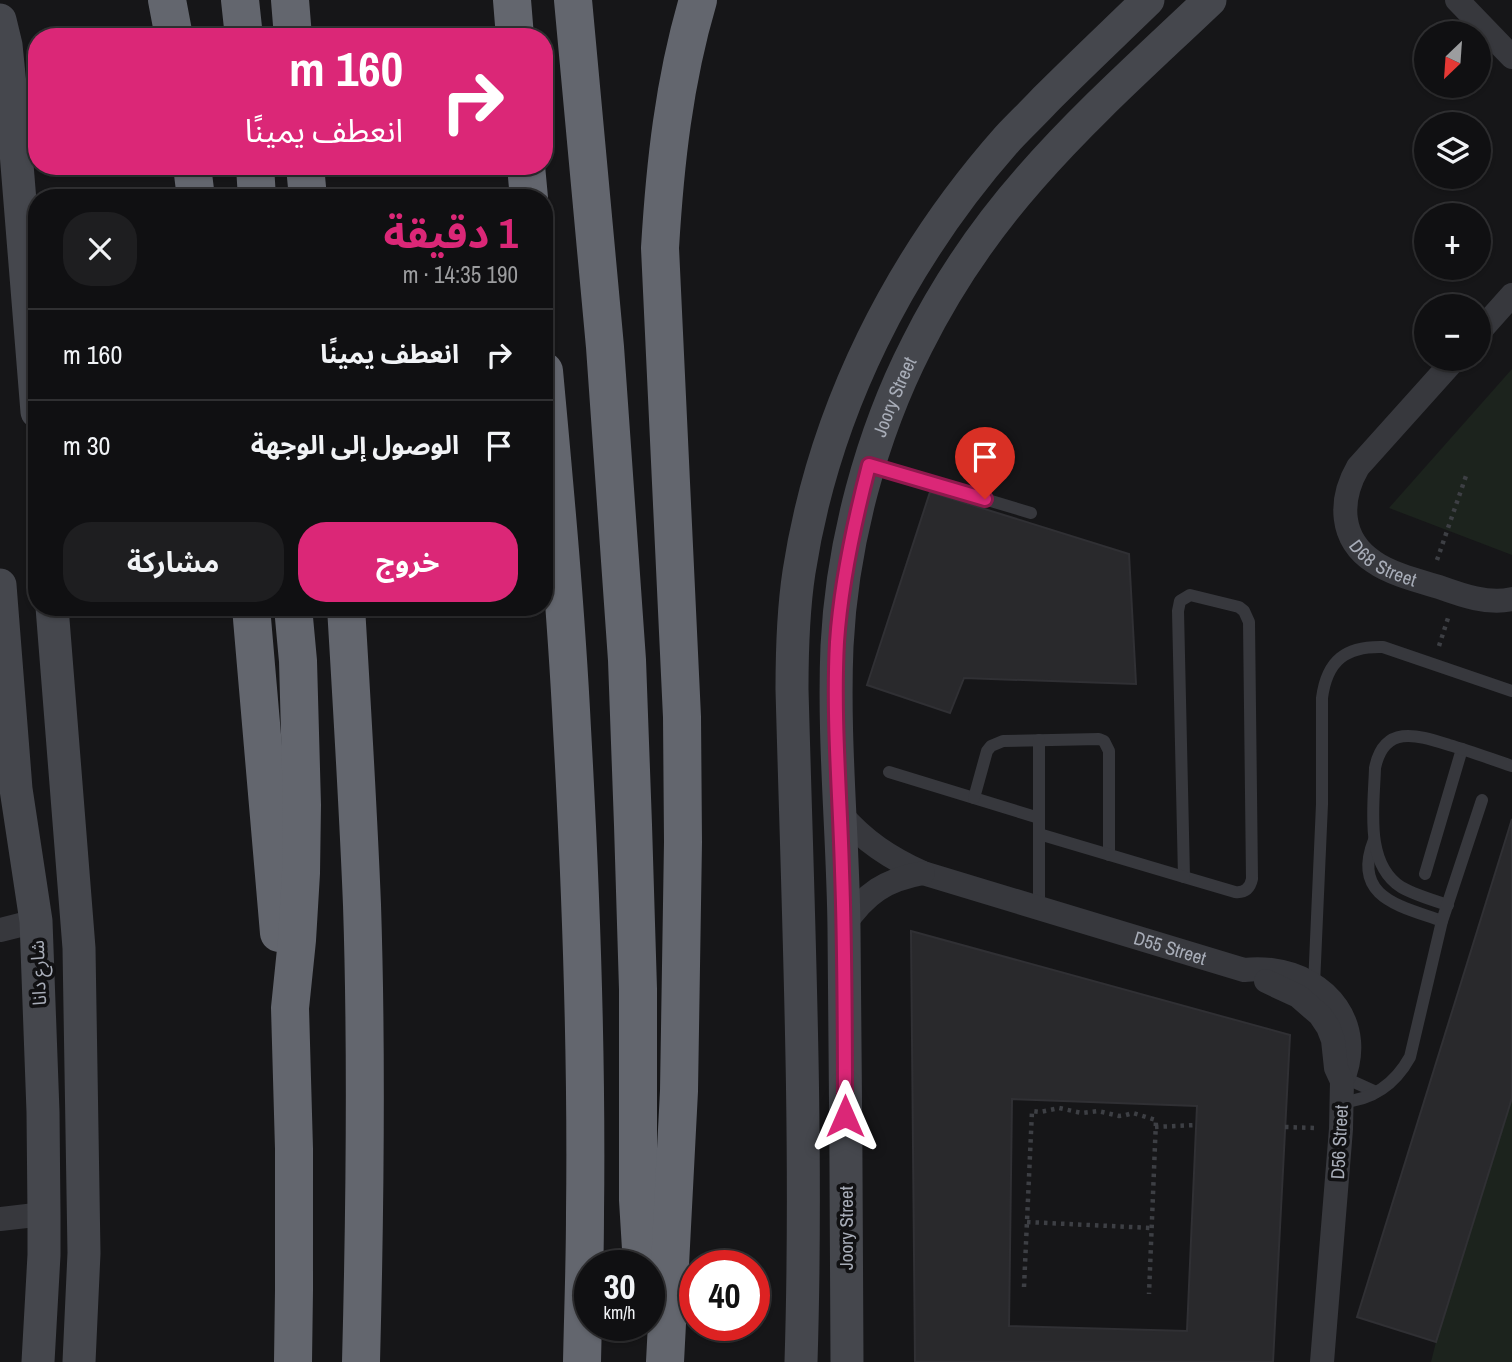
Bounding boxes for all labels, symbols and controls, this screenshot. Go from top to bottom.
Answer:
north arrow [1414,21,1491,98]
map controls [1414,21,1491,371]
text: 160 m [289,35,403,101]
icon: right [427,56,518,147]
text: انعطف يمينًا [245,109,403,152]
button: layers [1414,112,1491,189]
button: + [1414,203,1491,280]
text: 1 دقيقة [384,205,518,261]
button: close [63,212,137,286]
text: 190 m · 14:35 [403,259,518,290]
button: − [1414,294,1491,371]
text: انعطف يمينًا [320,336,459,371]
icon: right [480,336,518,374]
text: 160 m [63,337,122,372]
street label: Joory Street [866,352,922,440]
text: الوصول إلى الوجهة [251,427,459,462]
icon: arrive [480,427,518,465]
pin [955,427,1015,499]
text: 30 m [63,428,110,463]
icon: arrive [966,438,1004,476]
button: مشاركة [63,522,284,602]
button: خروج [298,522,518,602]
street label: D68 Street [1343,534,1420,593]
street label: D55 Street [1131,924,1210,971]
street label: شارع دانا [24,940,53,1006]
position arrow [808,1079,882,1153]
street label: D56 Street [1324,1103,1354,1180]
street label: Joory Street [833,1185,859,1270]
speed limit sign: 40 [679,1250,770,1341]
text: 30 [604,1263,635,1310]
text: km/h [604,1300,636,1325]

